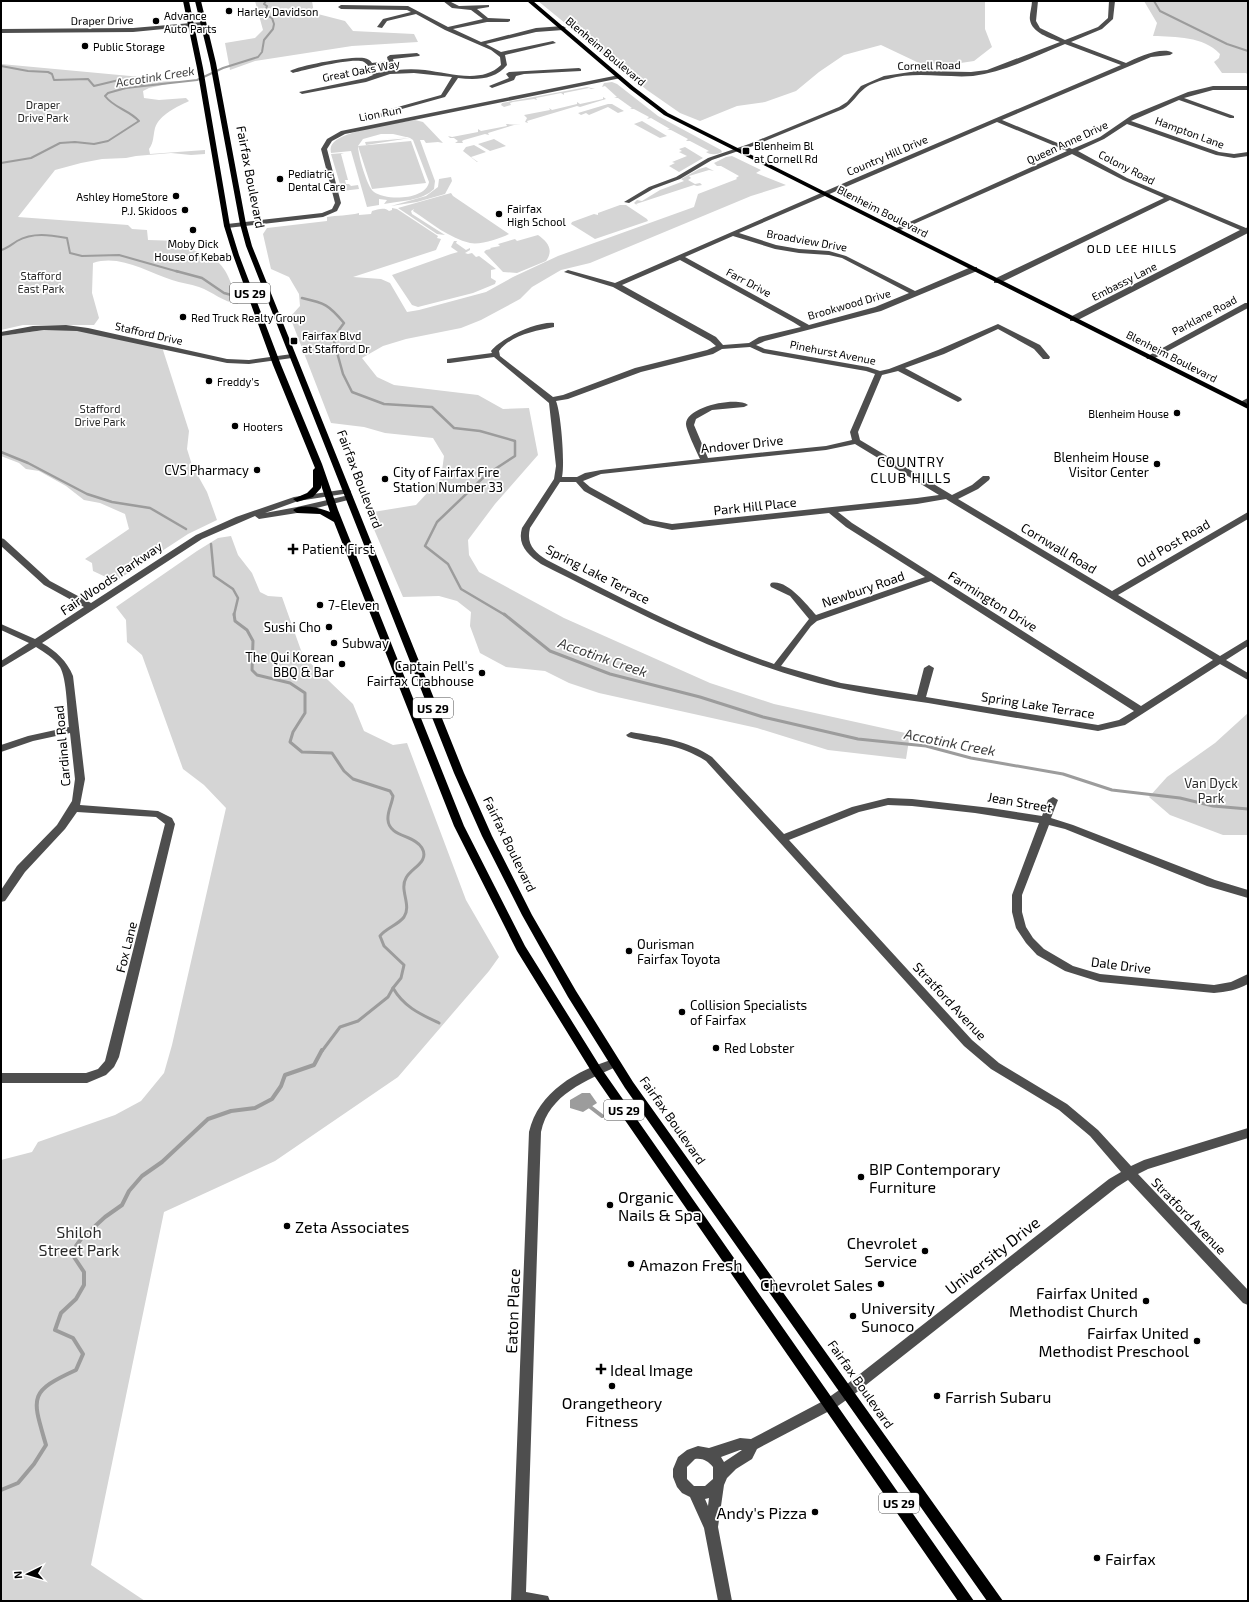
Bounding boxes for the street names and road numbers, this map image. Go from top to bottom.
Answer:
street label: Draper Drive [70,13,134,27]
street label: Blenheim Boulevard [563,14,649,88]
street label: Great Oaks Way [321,56,401,84]
street label: Cornell Road [897,58,961,72]
street label: Lion Run [358,103,402,123]
street label: Hampton Lane [1154,113,1226,151]
street label: Queen Anne Drive [1024,117,1110,167]
street label: Fairfax Boulevard [233,124,269,230]
street label: Country Hill Drive [845,132,930,178]
street label: Colony Road [1097,147,1157,187]
street label: Blenheim Boulevard [835,182,931,240]
street label: Broadview Drive [766,227,848,253]
street label: Embassy Lane [1089,259,1159,303]
street label: Farr Drive [724,265,774,299]
road number: US 29 [230,283,270,303]
street label: Brookwood Drive [806,286,892,322]
street label: Parklane Road [1169,292,1239,338]
street label: Stafford Drive [114,319,184,347]
street label: Blenheim Boulevard [1124,327,1220,385]
street label: Pinehurst Avenue [789,337,877,367]
street label: Fairfax Boulevard [334,427,386,531]
street label: Andover Drive [700,432,784,456]
street label: Park Hill Place [713,494,797,518]
street label: Old Post Road [1133,516,1213,570]
street label: Cornwall Road [1018,519,1100,577]
street label: Fair Woods Parkway [57,538,165,618]
street label: Spring Lake Terrace [543,541,653,607]
street label: Newbury Road [820,567,906,611]
street label: Farmington Drive [945,567,1041,635]
street label: Spring Lake Terrace [980,688,1096,722]
road number: US 29 [413,698,453,718]
street label: Cardinal Road [50,705,74,787]
street label: Jean Street [987,788,1053,816]
street label: Fairfax Boulevard [480,794,540,894]
street label: Fox Lane [112,920,140,974]
street label: Dale Drive [1090,953,1152,977]
street label: Stratford Avenue [910,959,990,1043]
street label: Fairfax Boulevard [637,1073,709,1167]
road number: US 29 [604,1100,644,1120]
street label: Stratford Avenue [1148,1174,1230,1258]
street label: University Drive [941,1212,1043,1298]
street label: Eaton Place [501,1268,523,1354]
street label: Fairfax Boulevard [825,1337,897,1431]
road number: US 29 [879,1493,919,1513]

